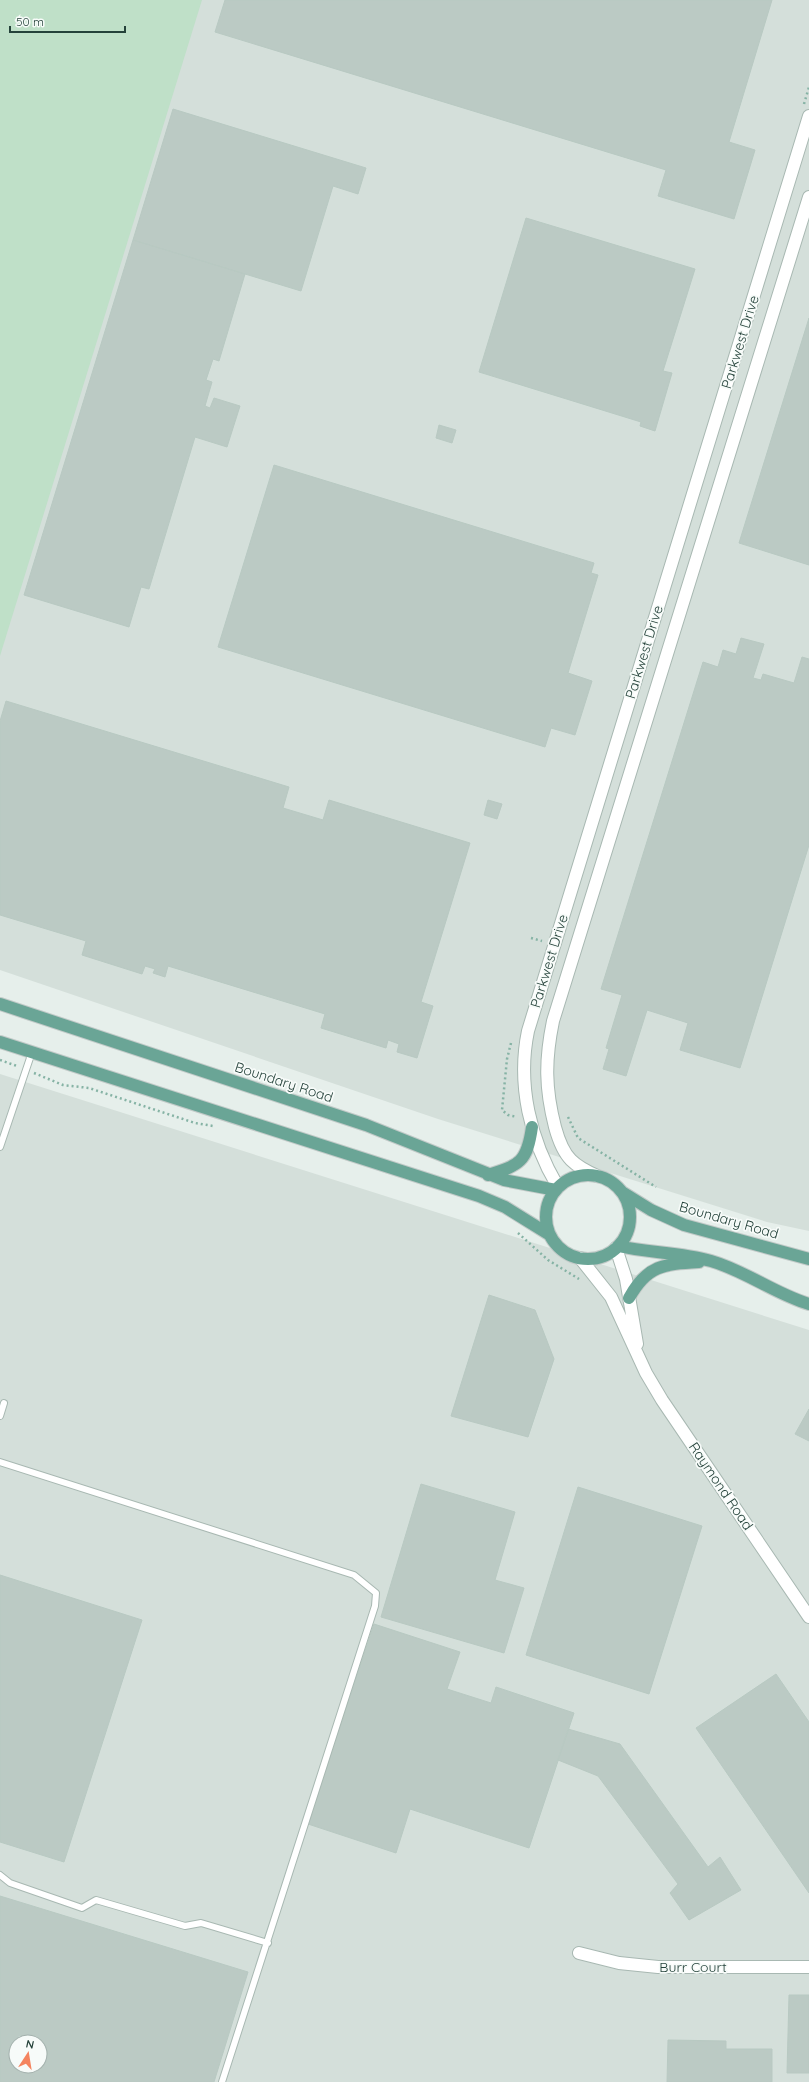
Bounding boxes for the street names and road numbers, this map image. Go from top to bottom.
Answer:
street label: Parkwest Drive [717,293,763,391]
street label: Parkwest Drive [621,603,667,701]
street label: Parkwest Drive [526,912,572,1010]
street label: Boundary Road [232,1058,336,1106]
street label: Boundary Road [677,1197,781,1243]
street label: Raymond Road [685,1439,757,1533]
street label: Burr Court [659,1958,727,1976]

